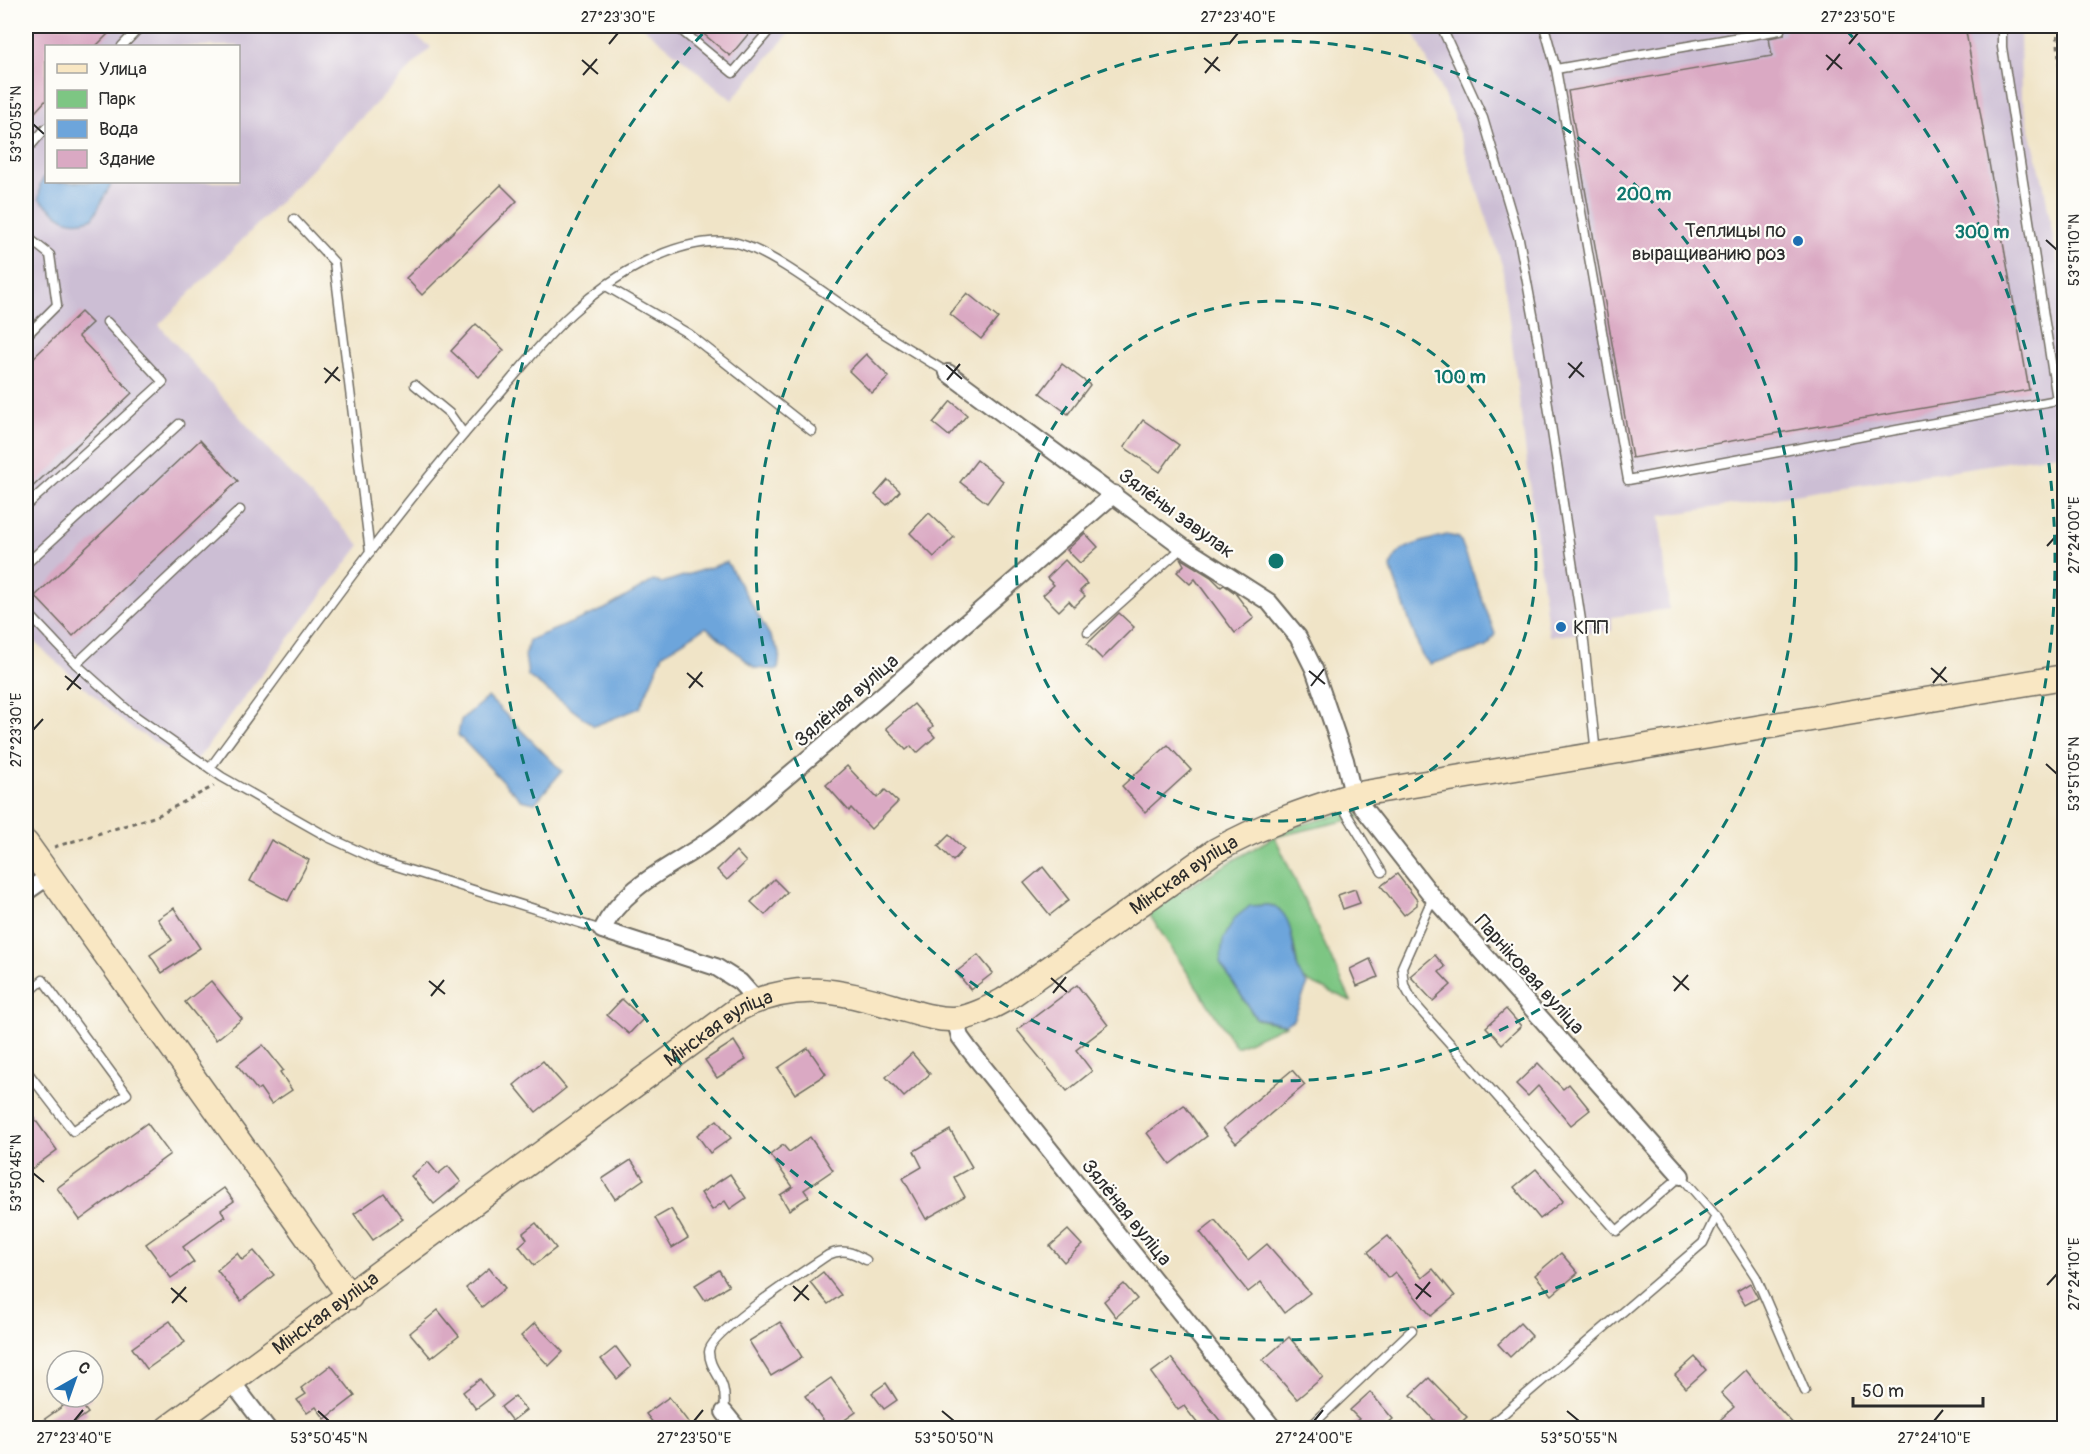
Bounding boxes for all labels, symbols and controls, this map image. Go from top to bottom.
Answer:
text: 27°23'30"E [581,8,656,27]
text: 27°23'40"E [1200,8,1276,27]
text: 27°23'50"E [1821,8,1895,27]
legend [45,45,240,183]
text: Улица [99,58,147,81]
text: 53°50'55"N [7,86,26,162]
text: Парк [99,88,136,111]
text: Вода [99,118,138,141]
text: Здание [99,148,155,171]
text: 200 m [1617,183,1671,206]
text: 53°51'10"N [2065,214,2084,286]
place label: Теплицы по выращиванию роз [1632,218,1786,266]
text: 300 m [1955,221,2009,244]
marker: Теплицы по выращиванию роз [1791,234,1805,248]
text: 100 m [1434,366,1486,389]
street label: Зялёны завулак [1114,463,1240,564]
text: 27°24'00"E [2065,496,2084,574]
centre of rings [1266,551,1286,571]
place label: КПП [1573,615,1609,640]
marker: КПП [1554,620,1568,634]
street label: Зялёная вуліца [789,648,904,752]
text: 27°23'30"E [7,692,26,767]
text: 53°51'05"N [2065,737,2084,811]
street label: Мінская вуліца [1125,829,1242,920]
street label: Парніковая вуліца [1469,909,1590,1039]
street label: Мінская вуліца [659,984,776,1072]
text: 53°50'45"N [7,1134,26,1212]
street label: Зялёная вуліца [1076,1154,1177,1271]
text: 27°24'10"E [2065,1237,2084,1310]
street label: Мінская вуліца [267,1266,384,1360]
north arrow [45,1349,105,1409]
text: С [74,1357,94,1379]
scale bar [1853,1370,1984,1408]
text: 50 m [1862,1380,1904,1403]
text: 27°23'40"E [36,1429,112,1448]
text: 53°50'45"N [290,1429,368,1448]
text: 27°23'50"E [657,1429,731,1448]
text: 53°50'50"N [914,1429,994,1448]
text: 27°24'00"E [1275,1429,1353,1448]
text: 53°50'55"N [1541,1429,1617,1448]
text: 27°24'10"E [1898,1429,1971,1448]

